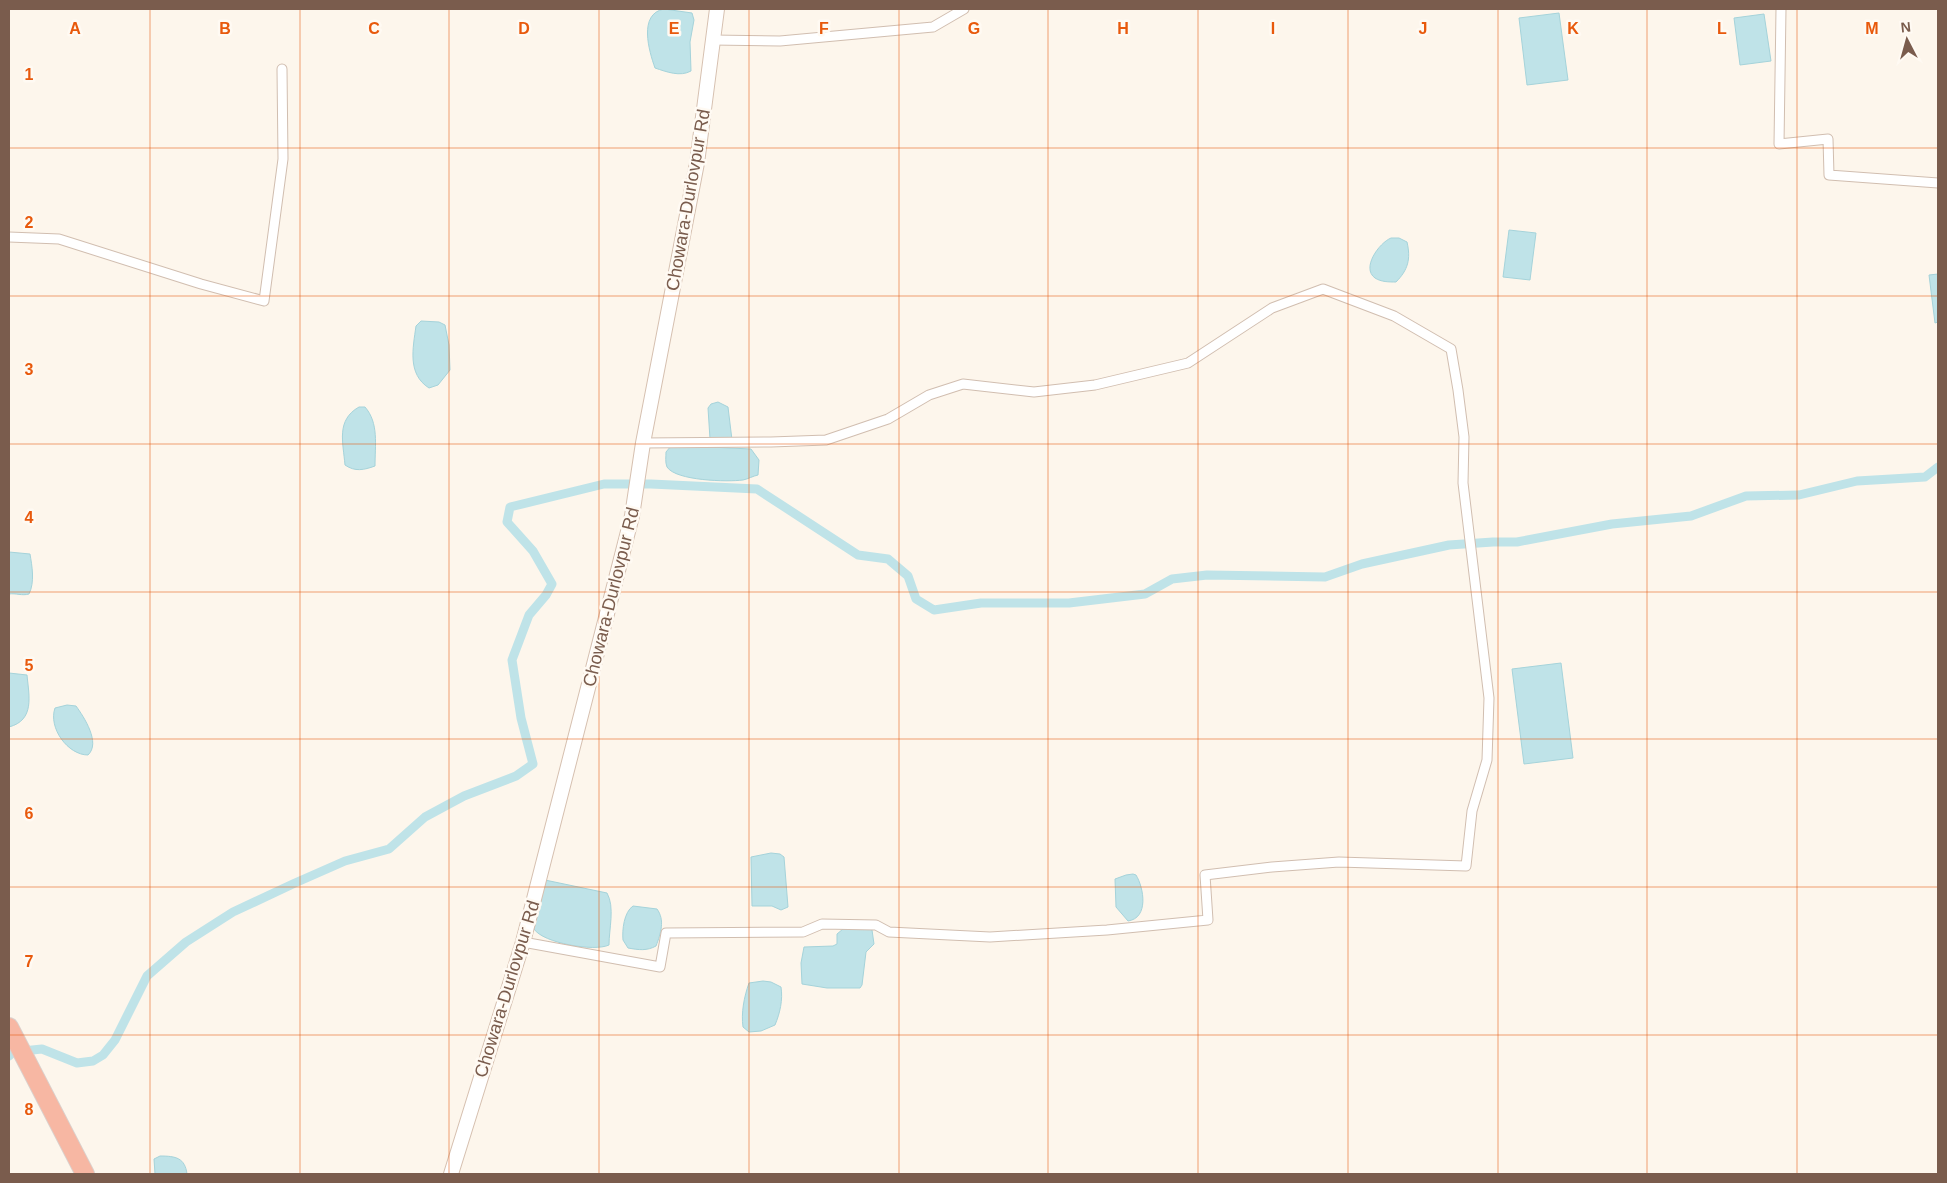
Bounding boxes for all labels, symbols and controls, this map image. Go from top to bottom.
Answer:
north arrow [1882,15,1932,65]
text: N [1900,19,1912,36]
text: A [69,20,81,37]
text: B [219,20,231,37]
text: C [368,20,380,37]
text: D [518,20,530,37]
text: E [669,20,680,37]
text: F [819,20,829,37]
text: G [968,20,980,37]
text: H [1117,20,1129,37]
text: I [1271,20,1275,37]
text: J [1419,20,1427,37]
text: K [1567,20,1579,37]
text: L [1717,20,1727,37]
text: M [1865,20,1879,37]
text: 1 [25,66,34,83]
street label: Chowara-Durlovpur Rd [662,108,714,292]
text: 2 [25,214,34,231]
text: 3 [25,361,34,378]
street label: Chowara-Durlovpur Rd [579,505,643,689]
text: 4 [25,509,34,526]
text: 5 [25,657,34,674]
text: 6 [25,805,34,822]
street label: Chowara-Durlovpur Rd [471,898,543,1080]
text: 7 [25,953,34,970]
text: 8 [25,1101,34,1118]

